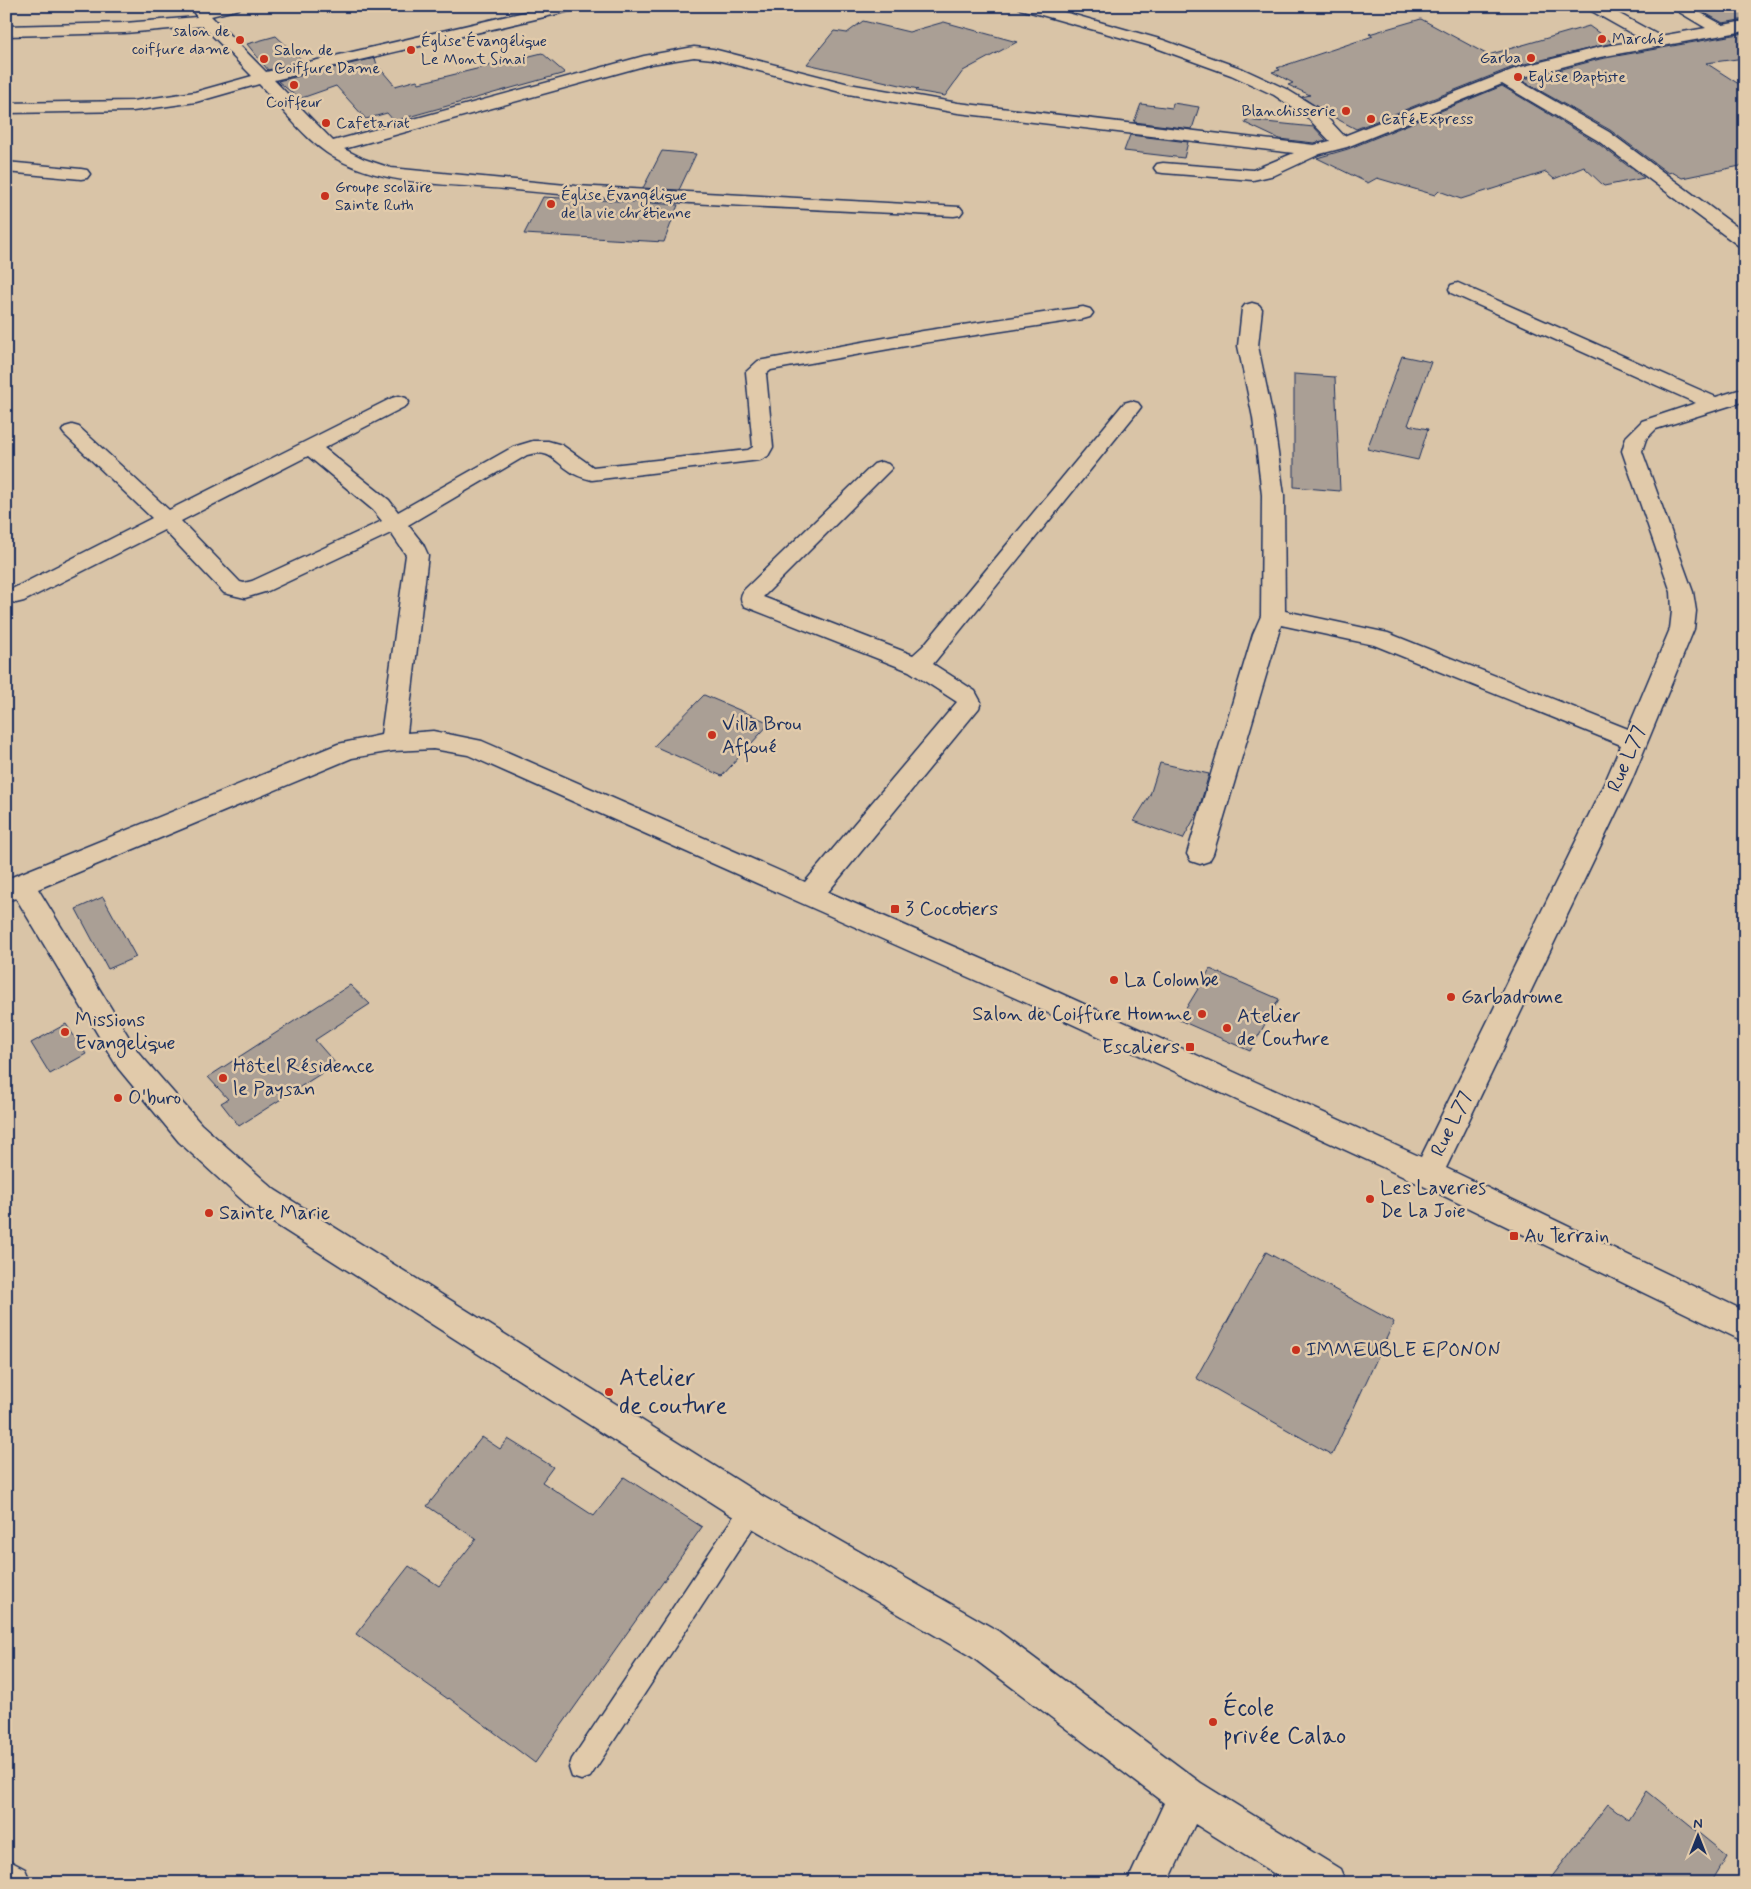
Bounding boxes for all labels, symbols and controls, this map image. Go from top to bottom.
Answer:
place label: salon de coiffure dame [132,21,230,60]
place label: Marché [1612,29,1664,50]
place label: Église Évangélique Le Mont Sinai [421,31,547,70]
marker: Marché [1596,33,1608,45]
marker: salon de coiffure dame [234,34,246,46]
place label: Salon de Coiffure Dame [274,40,380,79]
marker: Église Évangélique Le Mont Sinai [405,44,417,56]
place label: Garba [1480,48,1521,69]
marker: Garba [1525,52,1537,64]
marker: Salon de Coiffure Dame [258,53,270,65]
place label: Eglise Baptiste [1528,67,1626,88]
marker: Eglise Baptiste [1512,71,1524,83]
marker: Coiffeur [288,79,300,91]
place label: Coiffeur [266,92,323,113]
place label: Blanchisserie [1241,101,1336,122]
marker: Blanchisserie [1340,105,1352,117]
place label: Café Express [1381,109,1473,130]
place label: Cafetariat [336,113,410,134]
marker: Café Express [1365,113,1377,125]
marker: Cafetariat [320,117,332,129]
place label: Groupe scolaire Sainte Ruth [335,177,433,216]
place label: Église Évangélique de la vie chrétienne [561,185,691,224]
marker: Groupe scolaire Sainte Ruth [319,190,331,202]
marker: Église Évangélique de la vie chrétienne [545,198,557,210]
place label: Villa Brou Affoué [722,711,801,763]
street label: Rue L77 [1601,722,1653,796]
marker: Villa Brou Affoué [706,729,718,741]
place label: 3 Cocotiers [905,896,998,923]
marker: 3 Cocotiers [889,903,901,915]
place label: La Colombe [1124,967,1219,994]
marker: La Colombe [1108,974,1120,986]
place label: Garbadrome [1461,984,1564,1011]
marker: Garbadrome [1445,991,1457,1003]
place label: Salon de Coiffure Homme [972,1001,1192,1028]
place label: Atelier de Couture [1237,1003,1330,1053]
place label: Missions Evangelique [75,1007,175,1058]
marker: Salon de Coiffure Homme [1196,1008,1208,1020]
marker: Atelier de Couture [1221,1022,1233,1034]
marker: Missions Evangelique [59,1026,71,1038]
place label: Escaliers [1102,1034,1180,1061]
marker: Escaliers [1184,1041,1196,1053]
place label: Hôtel Résidence le Paysan [233,1053,374,1103]
marker: Hôtel Résidence le Paysan [217,1072,229,1084]
place label: O'buro [128,1085,181,1112]
street label: Rue L77 [1425,1087,1479,1161]
marker: O'buro [112,1092,124,1104]
place label: Les Laveries De La Joie [1380,1175,1486,1225]
marker: Les Laveries De La Joie [1364,1193,1376,1205]
place label: Sainte Marie [219,1200,330,1227]
marker: Sainte Marie [203,1207,215,1219]
place label: Au Terrain [1524,1223,1609,1250]
marker: Au Terrain [1508,1230,1520,1242]
place label: IMMEUBLE EPONON [1306,1337,1500,1364]
marker: IMMEUBLE EPONON [1290,1344,1302,1356]
place label: Atelier de couture [619,1363,727,1422]
marker: Atelier de couture [603,1386,615,1398]
place label: École privée Calao [1223,1691,1346,1752]
marker: École privée Calao [1207,1716,1219,1728]
north arrow [1674,1812,1724,1862]
text: N [1693,1815,1703,1833]

